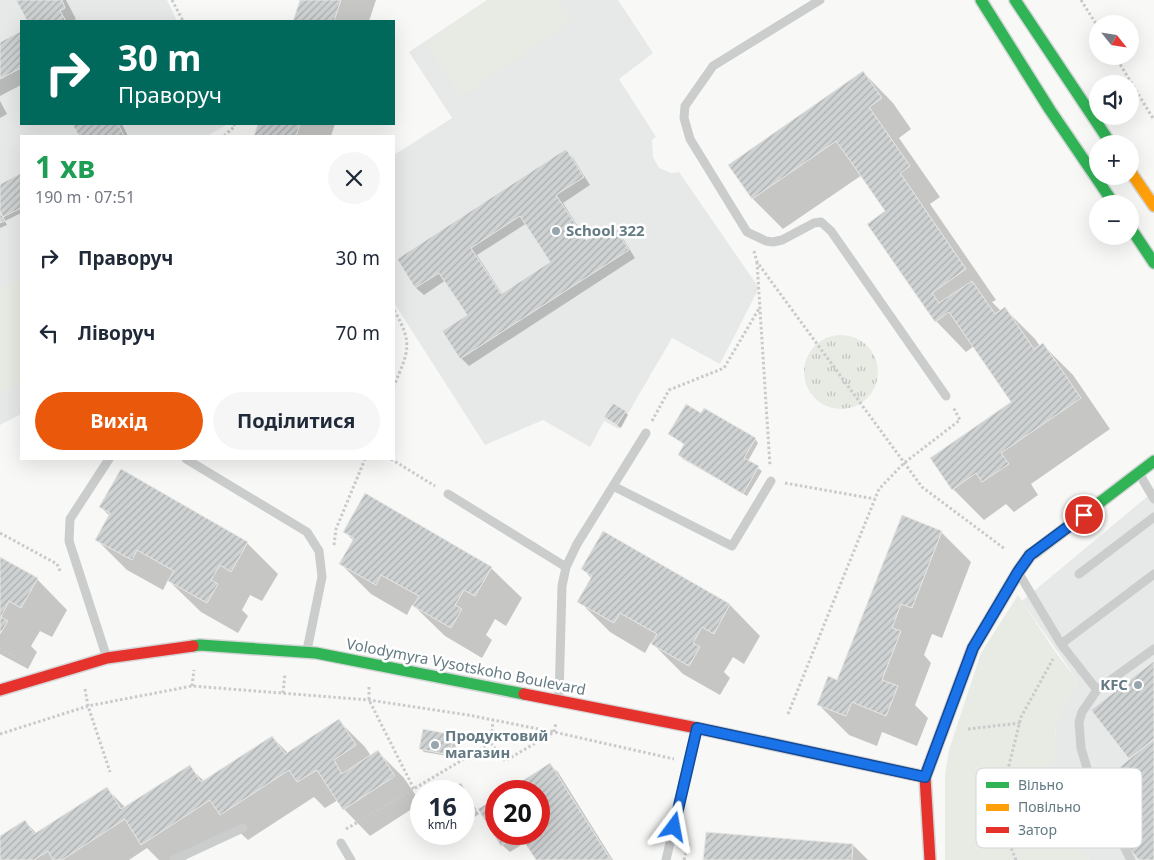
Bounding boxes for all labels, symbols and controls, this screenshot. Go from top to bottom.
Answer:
north arrow [1089,15,1139,65]
map controls [1089,15,1139,245]
text: 30 m [118,34,201,81]
icon: right [35,40,100,105]
button: sound [1089,75,1139,125]
text: Праворуч [118,79,222,109]
button: + [1089,135,1139,185]
text: 1 хв [35,146,95,187]
button: close [328,152,380,204]
text: 190 m · 07:51 [35,186,135,208]
button: − [1089,195,1139,245]
place label: School 322 [566,220,645,240]
marker: School 322 [550,225,562,237]
icon: right [35,244,63,272]
text: Праворуч [78,245,173,271]
text: 30 m [336,245,380,271]
icon: left [35,319,63,347]
text: Ліворуч [78,320,155,346]
text: 70 m [336,320,380,346]
button: Вихід [35,392,203,450]
button: Поділитися [213,392,380,450]
pin [1063,494,1105,536]
icon: arrive [1070,501,1098,529]
street label: Volodymyra Vysotskoho Boulevard [345,633,588,699]
place label: KFC [1100,674,1128,694]
marker: KFC [1132,679,1144,691]
place label: Продуктовий магазин [445,725,548,762]
marker: Продуктовий магазин [429,739,441,751]
legend [976,768,1142,848]
text: Вільно [1018,775,1063,794]
speed limit sign: 20 [485,780,550,845]
text: 16 [428,789,457,823]
text: Повільно [1018,797,1081,816]
position arrow [647,800,699,852]
text: km/h [428,816,457,833]
text: Затор [1018,820,1057,839]

